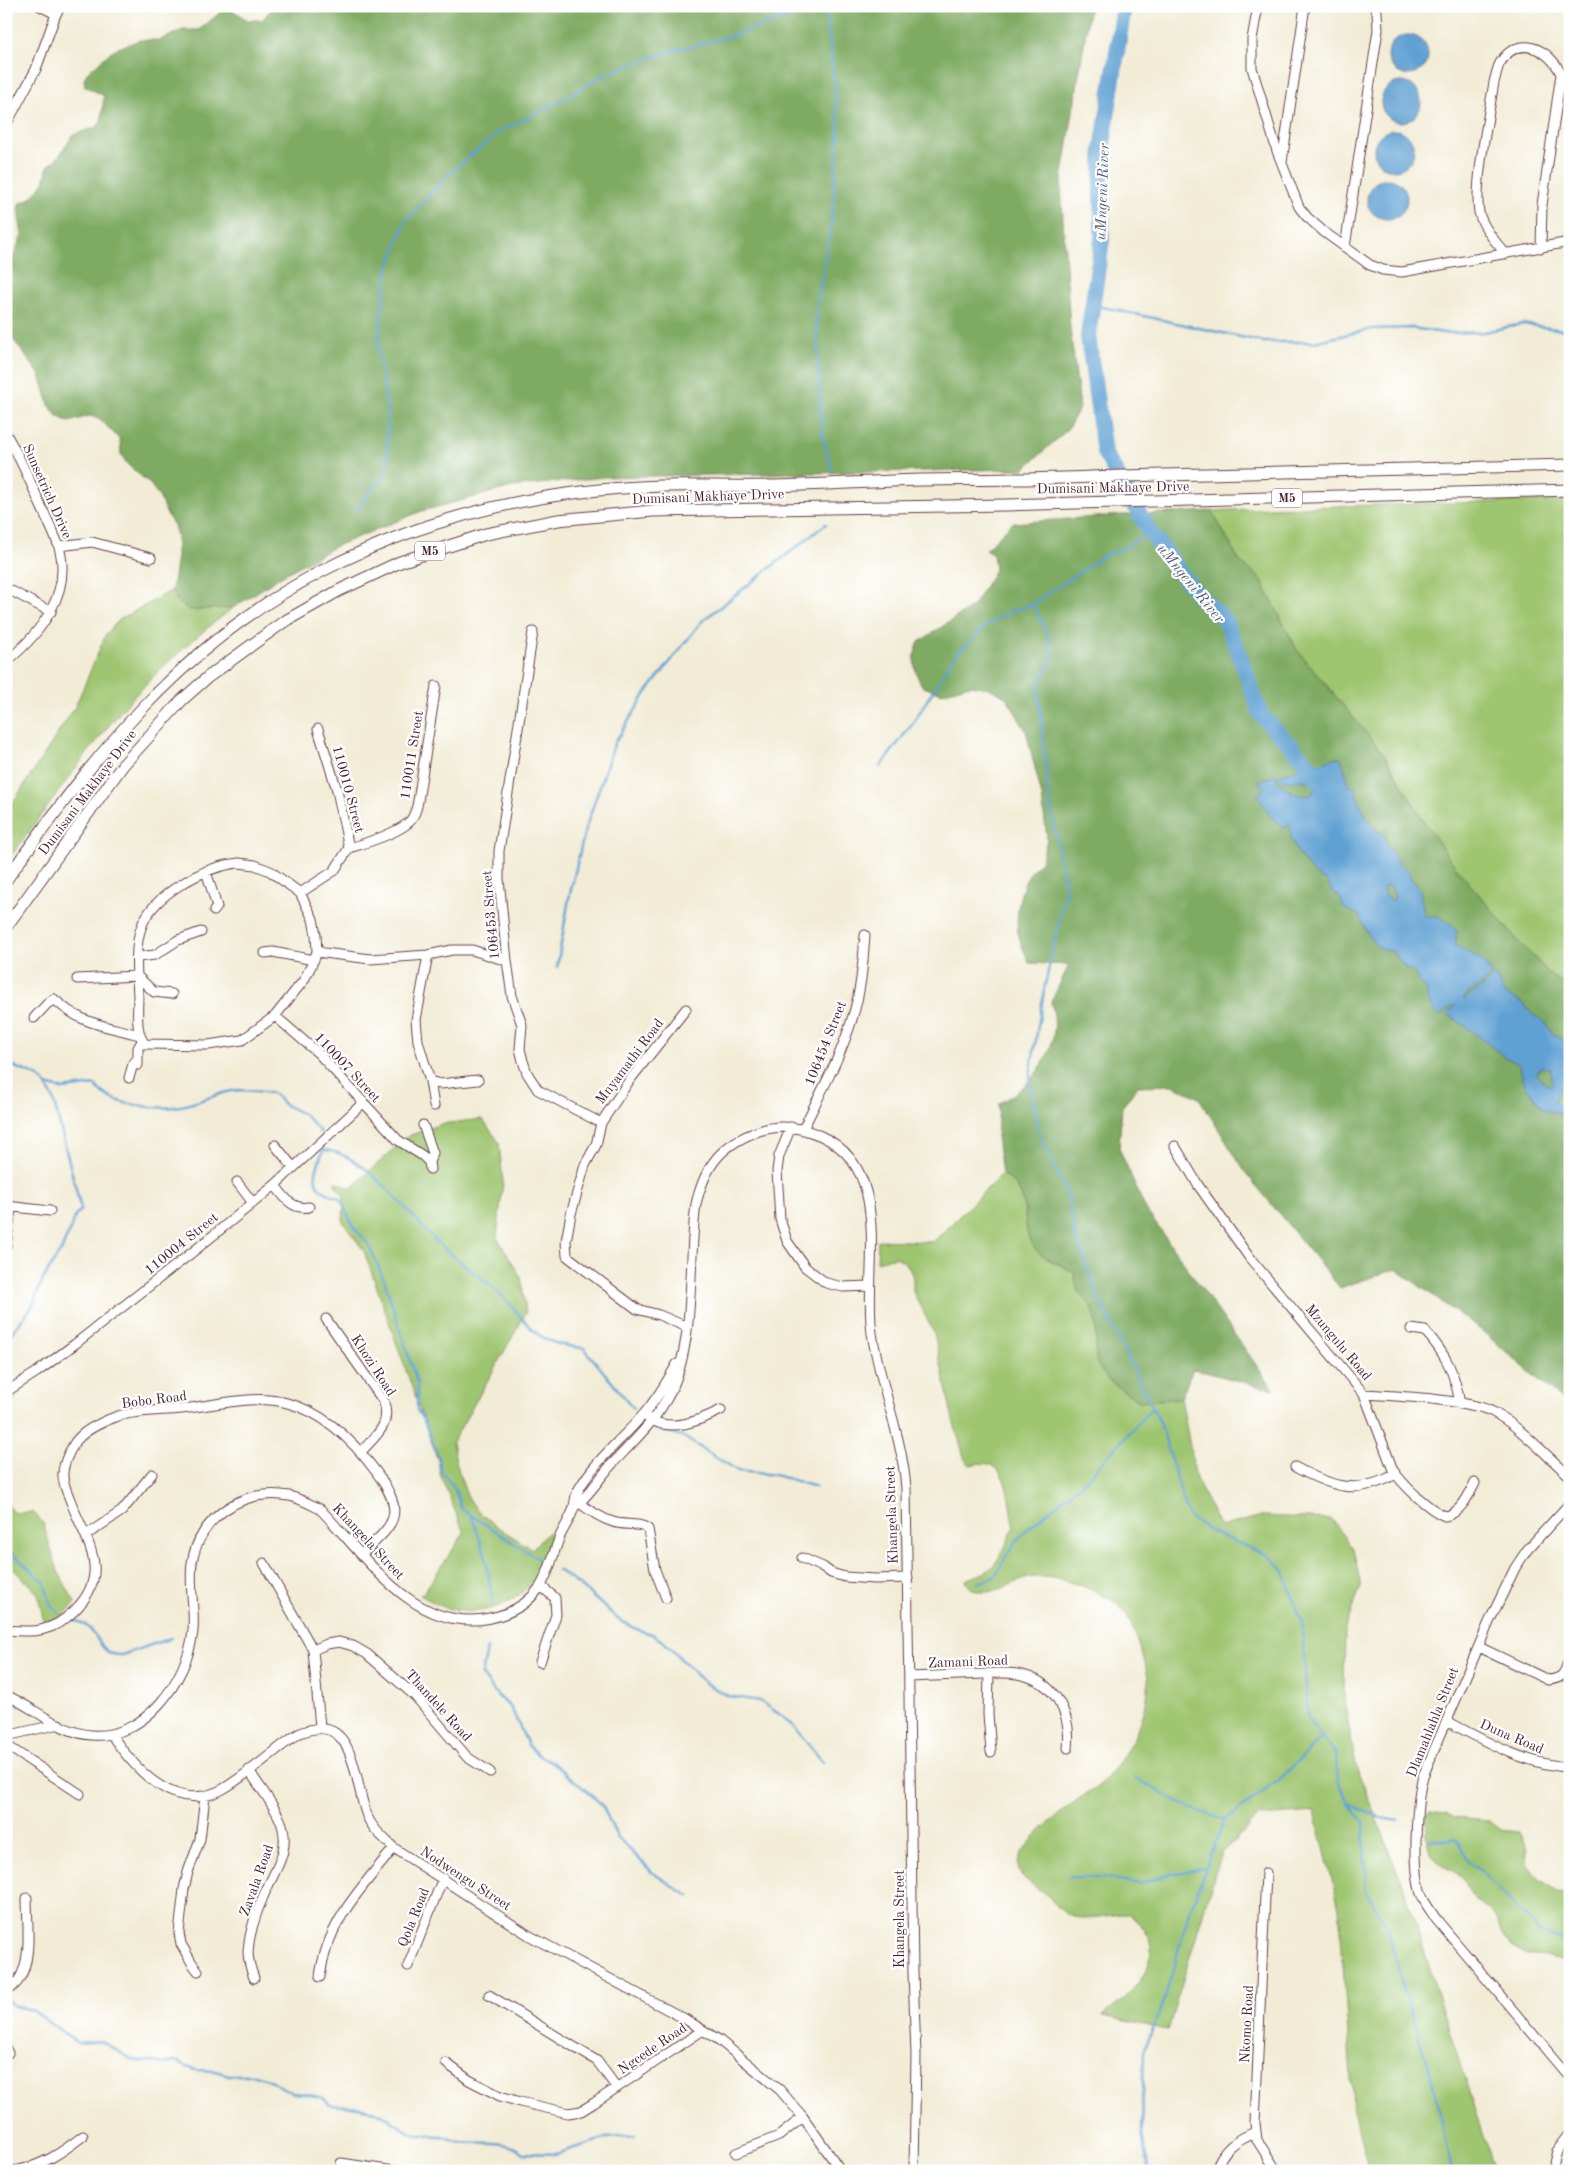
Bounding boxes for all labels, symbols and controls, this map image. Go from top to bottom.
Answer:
water label: uMngeni River [1094,143,1113,241]
street label: Sunsetrich Drive [20,442,74,541]
street label: Dumisani Makhaye Drive [1037,480,1189,496]
street label: Dumisani Makhaye Drive [632,487,784,507]
road number: M5 [1272,488,1302,508]
water label: uMngeni River [1153,541,1227,627]
road number: M5 [415,542,445,560]
street label: 110011 Street [398,710,426,801]
street label: Dumisani Makhaye Drive [36,727,139,858]
street label: 110010 Street [330,744,366,835]
street label: 106453 Street [480,870,502,960]
street label: 106454 Street [803,999,849,1088]
street label: Mnyamathi Road [593,1016,666,1107]
street label: 110007 Street [312,1030,383,1105]
street label: 110004 Street [142,1210,221,1277]
street label: Mzungulu Road [1303,1302,1374,1383]
street label: Khozi Road [348,1332,398,1399]
street label: Bobo Road [121,1389,188,1411]
street label: Khangela Street [883,1465,901,1564]
street label: Khangela Street [330,1501,407,1583]
street label: Zamani Road [928,1654,1009,1670]
street label: Dlamahlahla Street [1404,1665,1461,1779]
street label: Thandele Road [403,1667,474,1744]
street label: Duna Road [1478,1717,1546,1757]
street label: Zavala Road [237,1843,276,1918]
street label: Nodwengu Street [417,1844,513,1913]
street label: Khangela Street [893,1870,907,1968]
street label: Qola Road [396,1886,432,1949]
street label: Nkomo Road [1238,1985,1256,2063]
street label: Ngcede Road [616,2021,690,2077]

